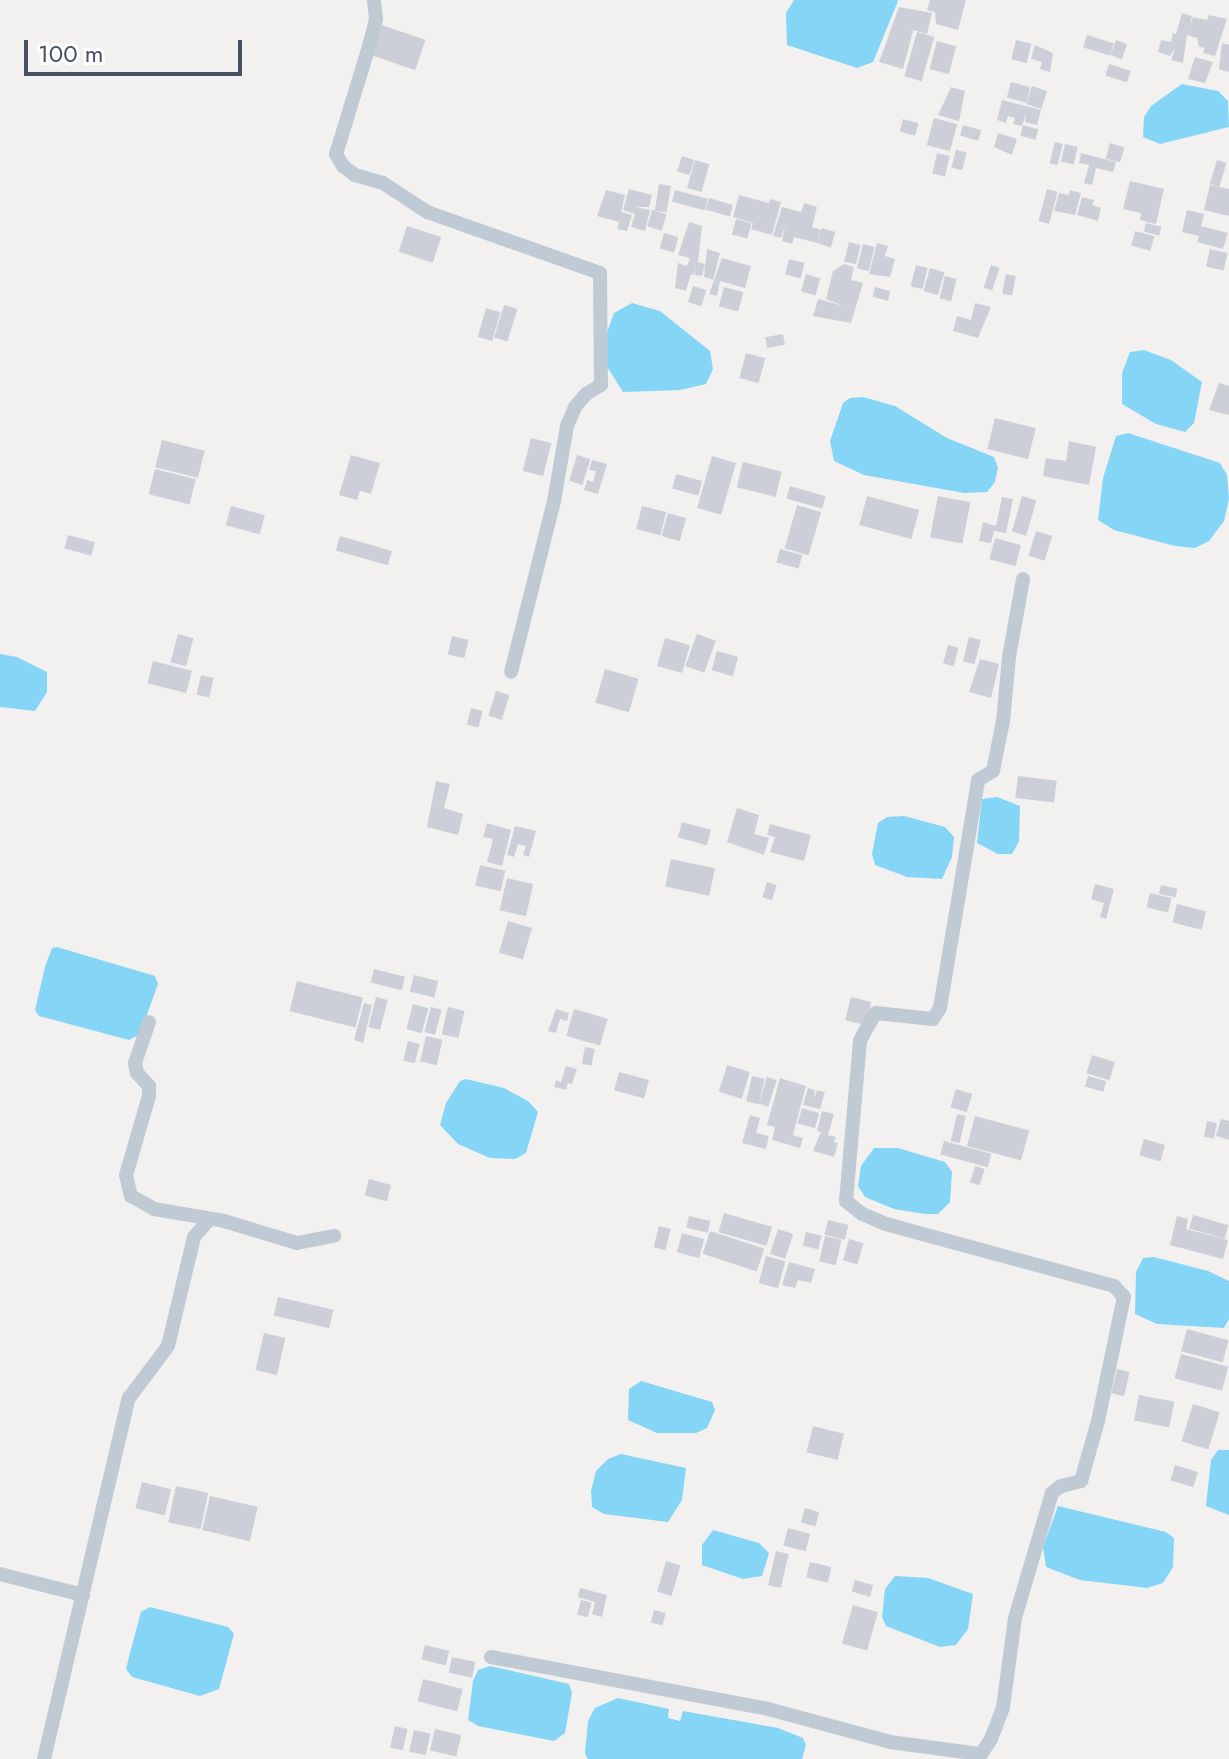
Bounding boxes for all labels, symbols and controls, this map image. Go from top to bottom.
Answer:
scale bar [28,24,246,74]
text: 100 m [38,36,104,71]

